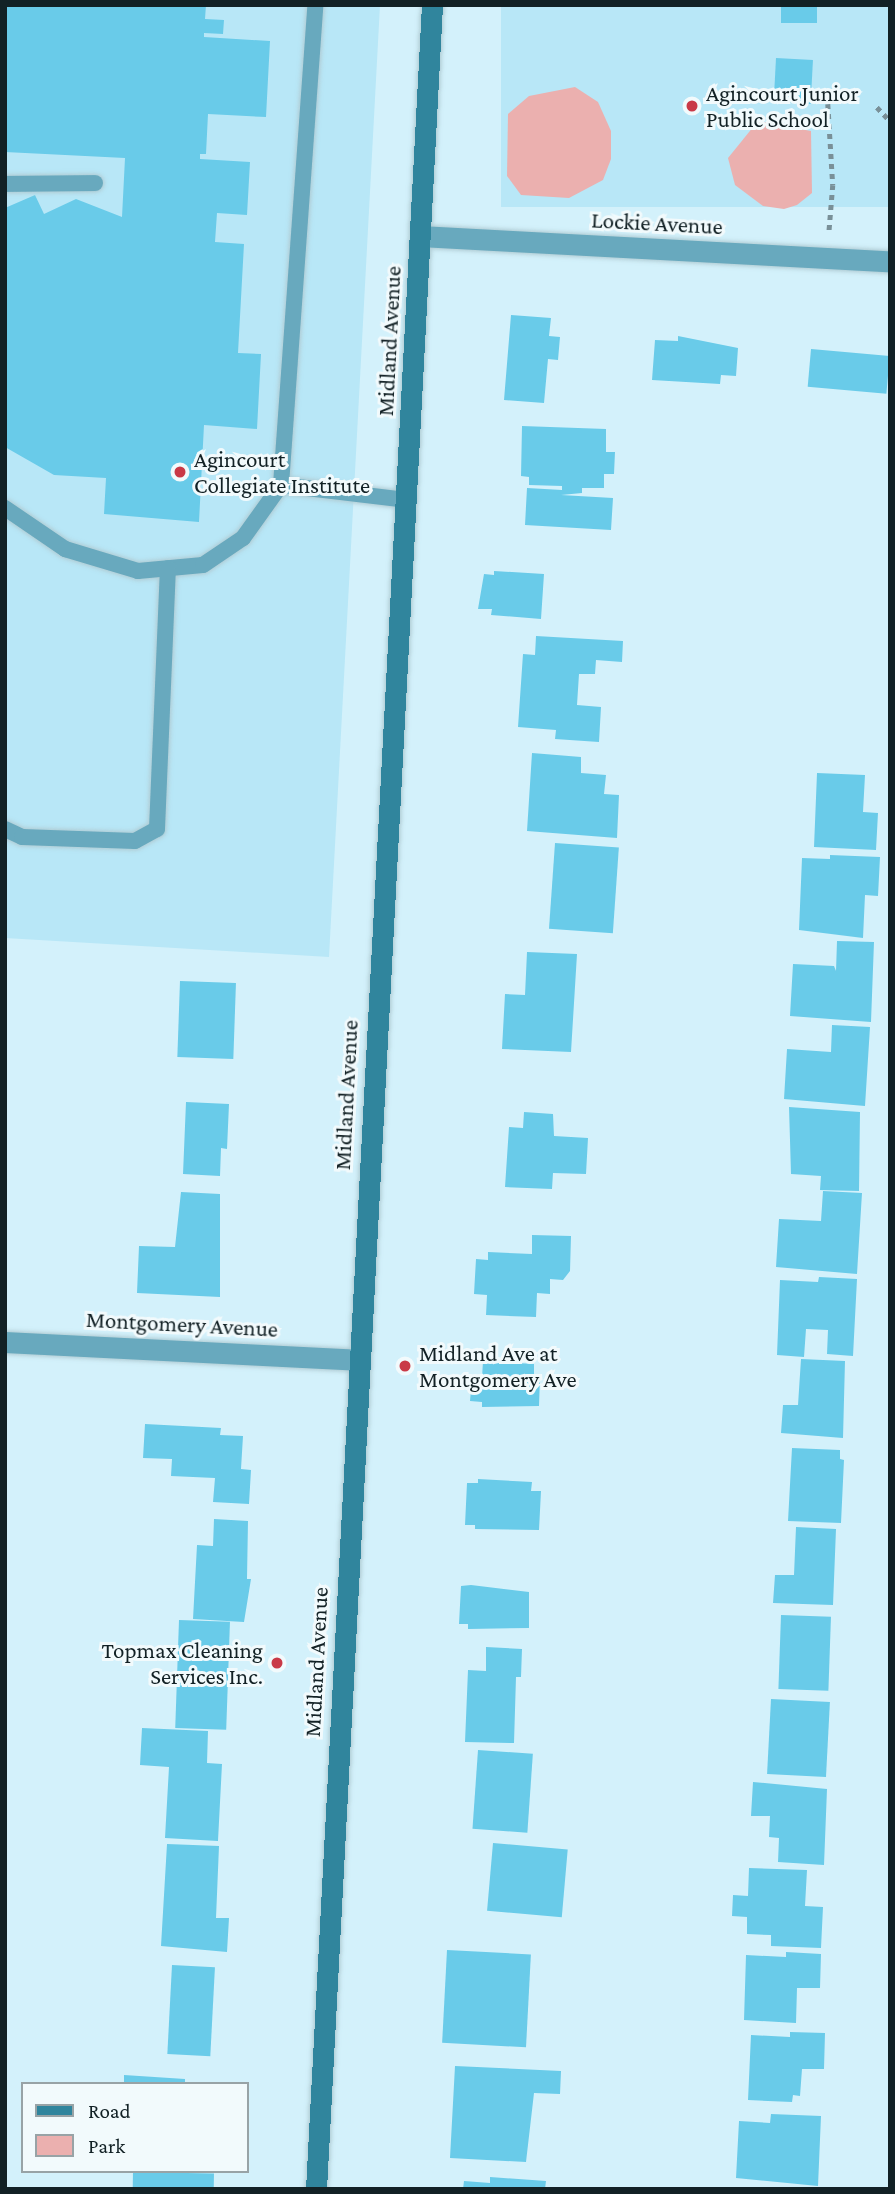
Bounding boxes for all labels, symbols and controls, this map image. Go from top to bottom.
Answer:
place label: Agincourt Junior Public School [706,79,859,133]
marker: Agincourt Junior Public School [684,98,700,114]
street label: Lockie Avenue [591,206,723,240]
street label: Midland Avenue [371,265,407,417]
place label: Agincourt Collegiate Institute [194,445,370,499]
marker: Agincourt Collegiate Institute [172,464,188,480]
street label: Midland Avenue [328,1019,364,1171]
street label: Montgomery Avenue [85,1305,279,1343]
place label: Midland Ave at Montgomery Ave [419,1339,577,1393]
marker: Midland Ave at Montgomery Ave [397,1358,413,1374]
street label: Midland Avenue [298,1586,334,1738]
place label: Topmax Cleaning Services Inc. [101,1636,263,1690]
marker: Topmax Cleaning Services Inc. [269,1655,285,1671]
legend [21,2082,248,2173]
text: Road [88,2099,131,2123]
text: Park [88,2134,125,2158]

